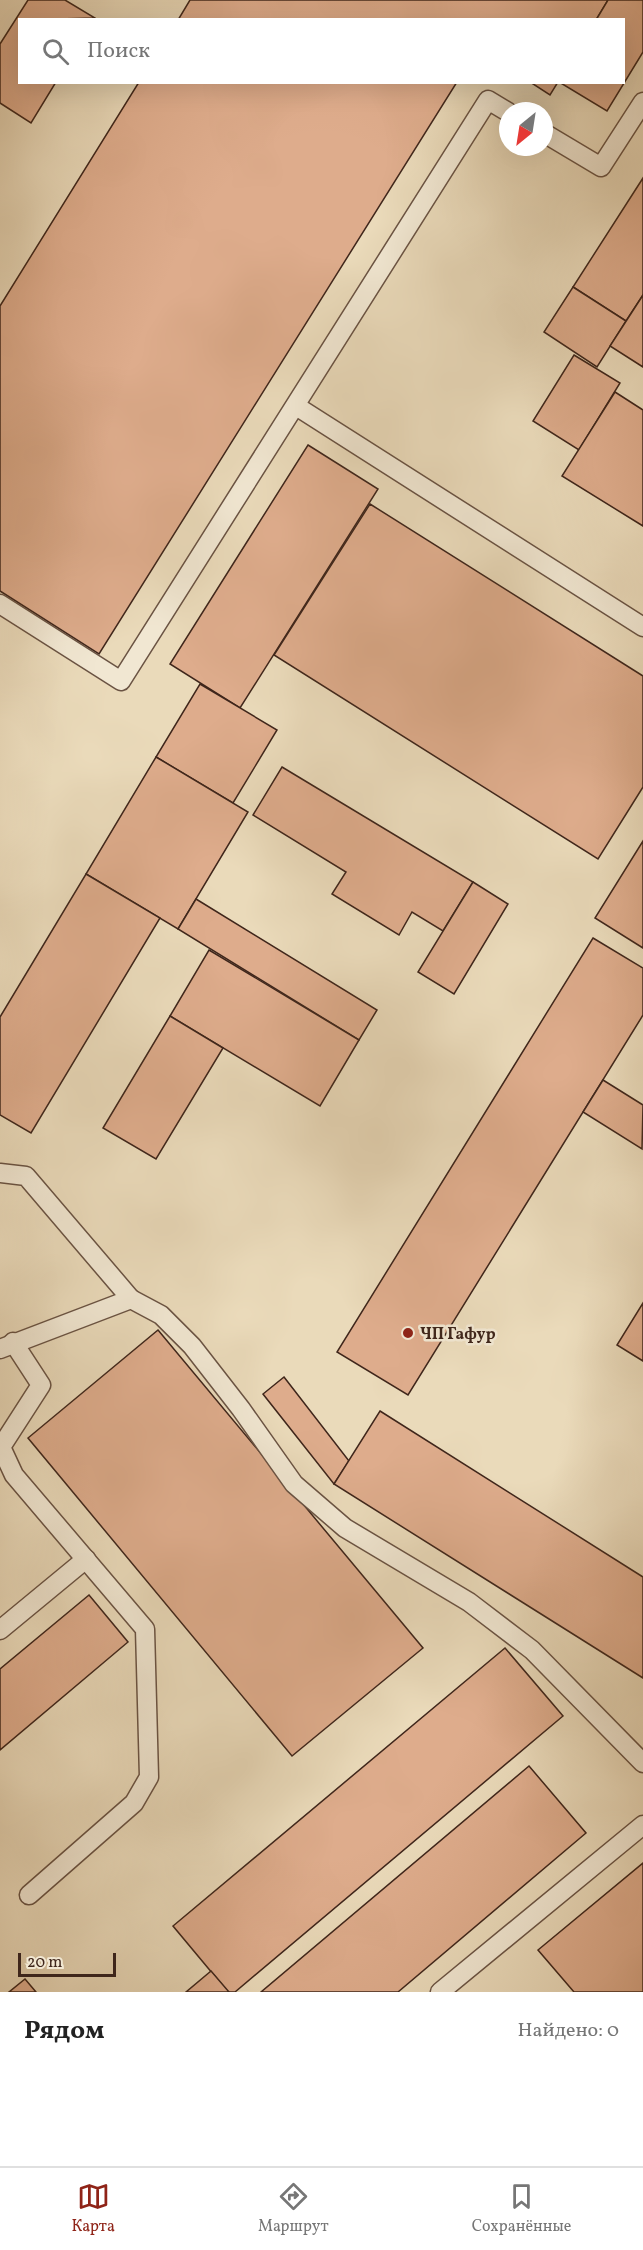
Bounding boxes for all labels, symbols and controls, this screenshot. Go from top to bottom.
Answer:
search box [18,18,625,84]
icon: search [39,35,72,68]
text: Поиск [87,36,150,67]
north arrow [499,102,553,156]
place label: ЧП Гафур [420,1324,496,1346]
marker: ЧП Гафур [401,1326,415,1340]
scale bar [18,1950,116,1978]
text: 20 m [27,1952,62,1974]
text: Рядом [24,2013,104,2049]
text: Найдено: 0 [517,2017,619,2045]
tab: Карта [72,2180,115,2238]
tab: Маршрут [258,2180,329,2238]
tab: Сохранённые [472,2180,571,2238]

